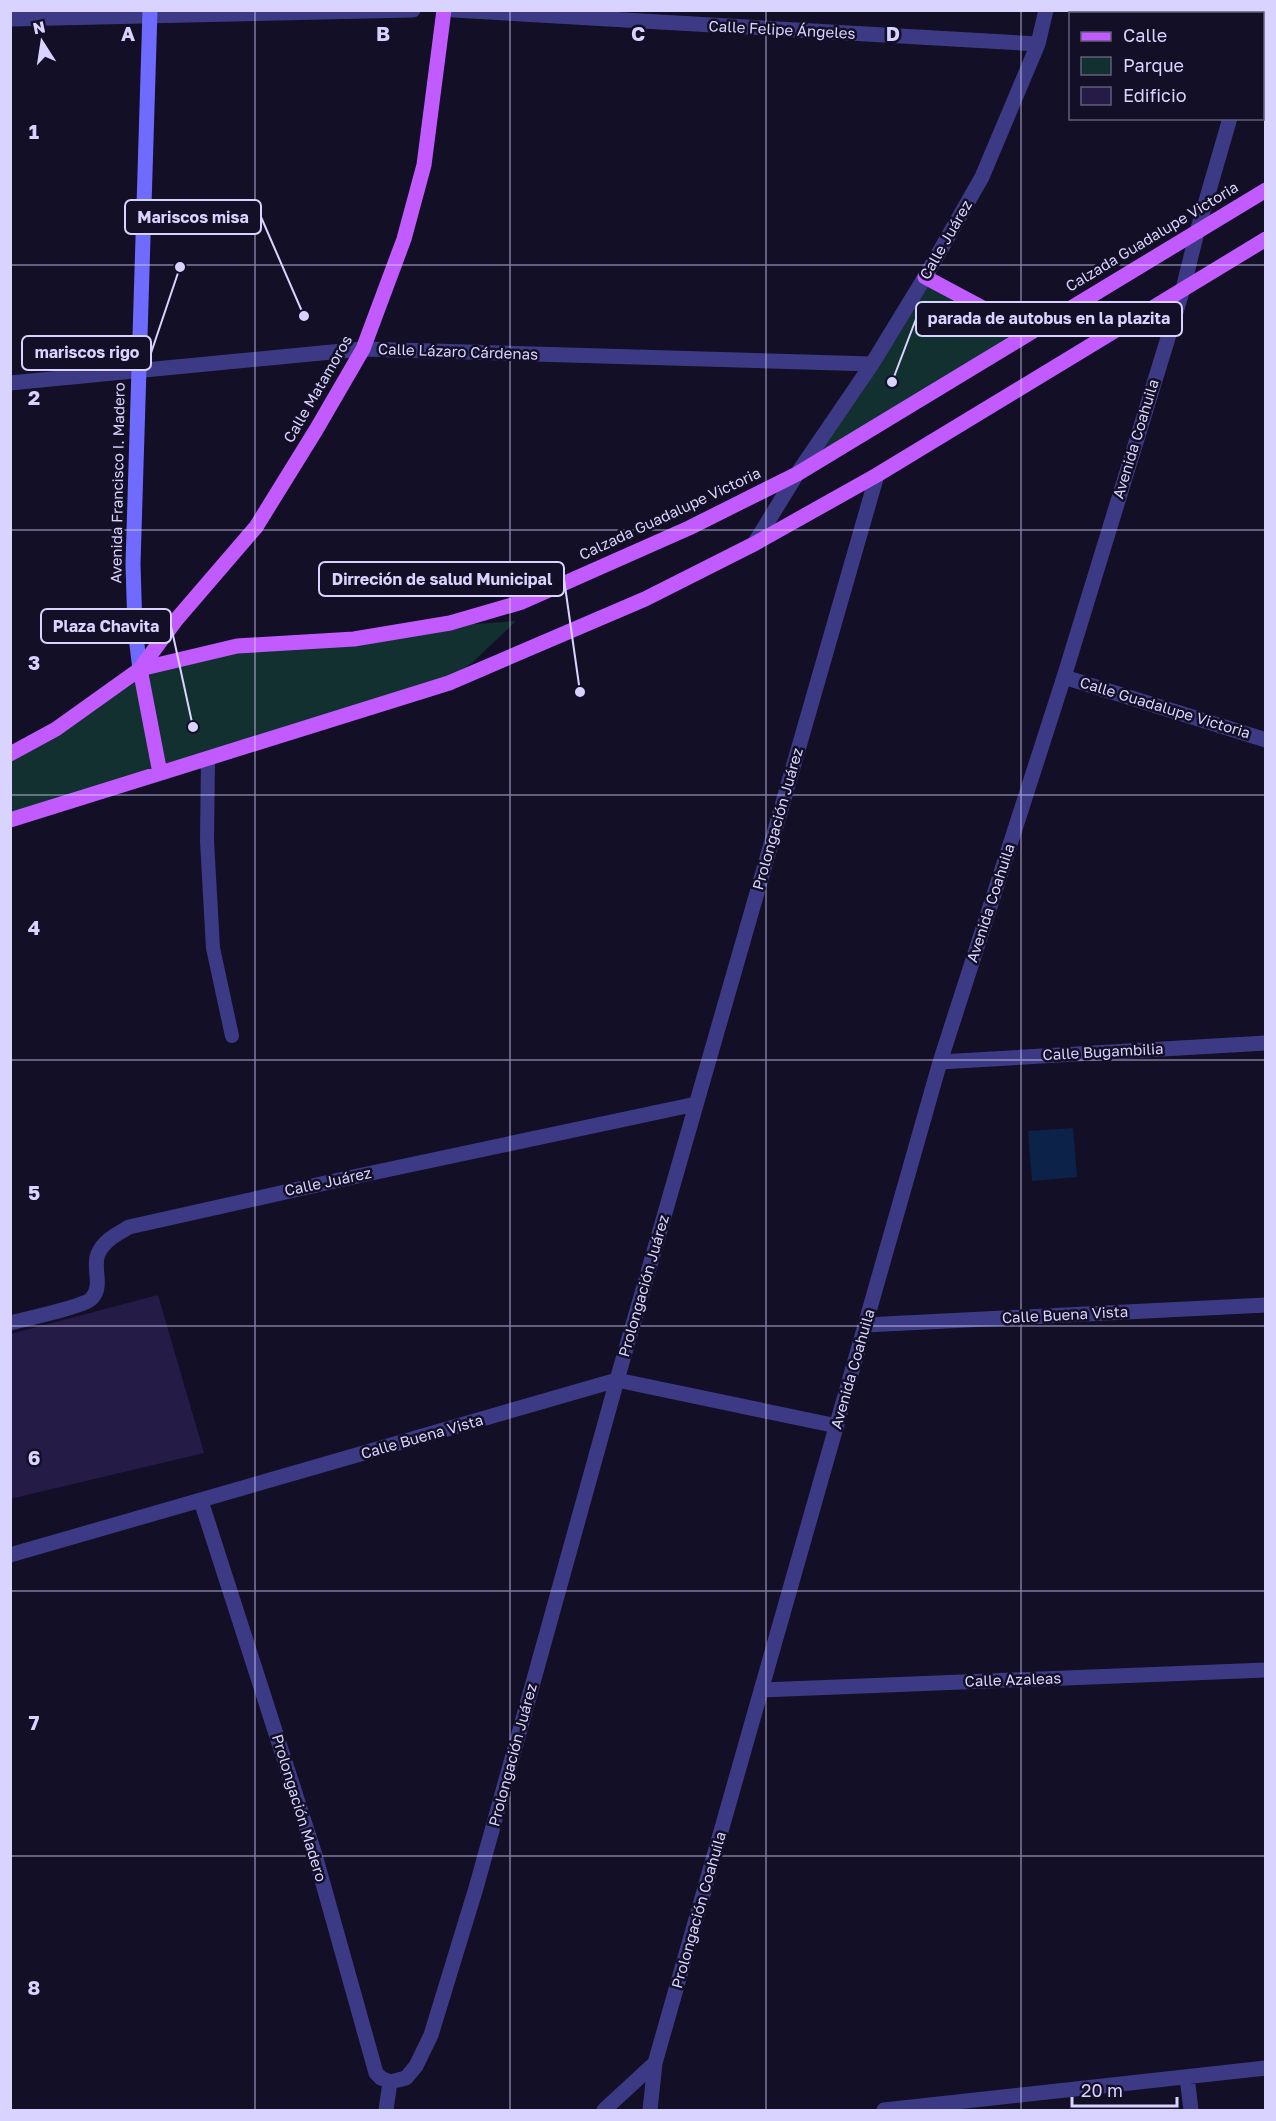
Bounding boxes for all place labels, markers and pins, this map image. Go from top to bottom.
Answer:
callout: Mariscos misa [125,200,261,234]
callout: parada de autobus en la plazita [916,302,1182,336]
callout: mariscos rigo [22,336,151,370]
callout: Dirreción de salud Municipal [319,562,564,596]
callout: Plaza Chavita [41,609,171,643]

